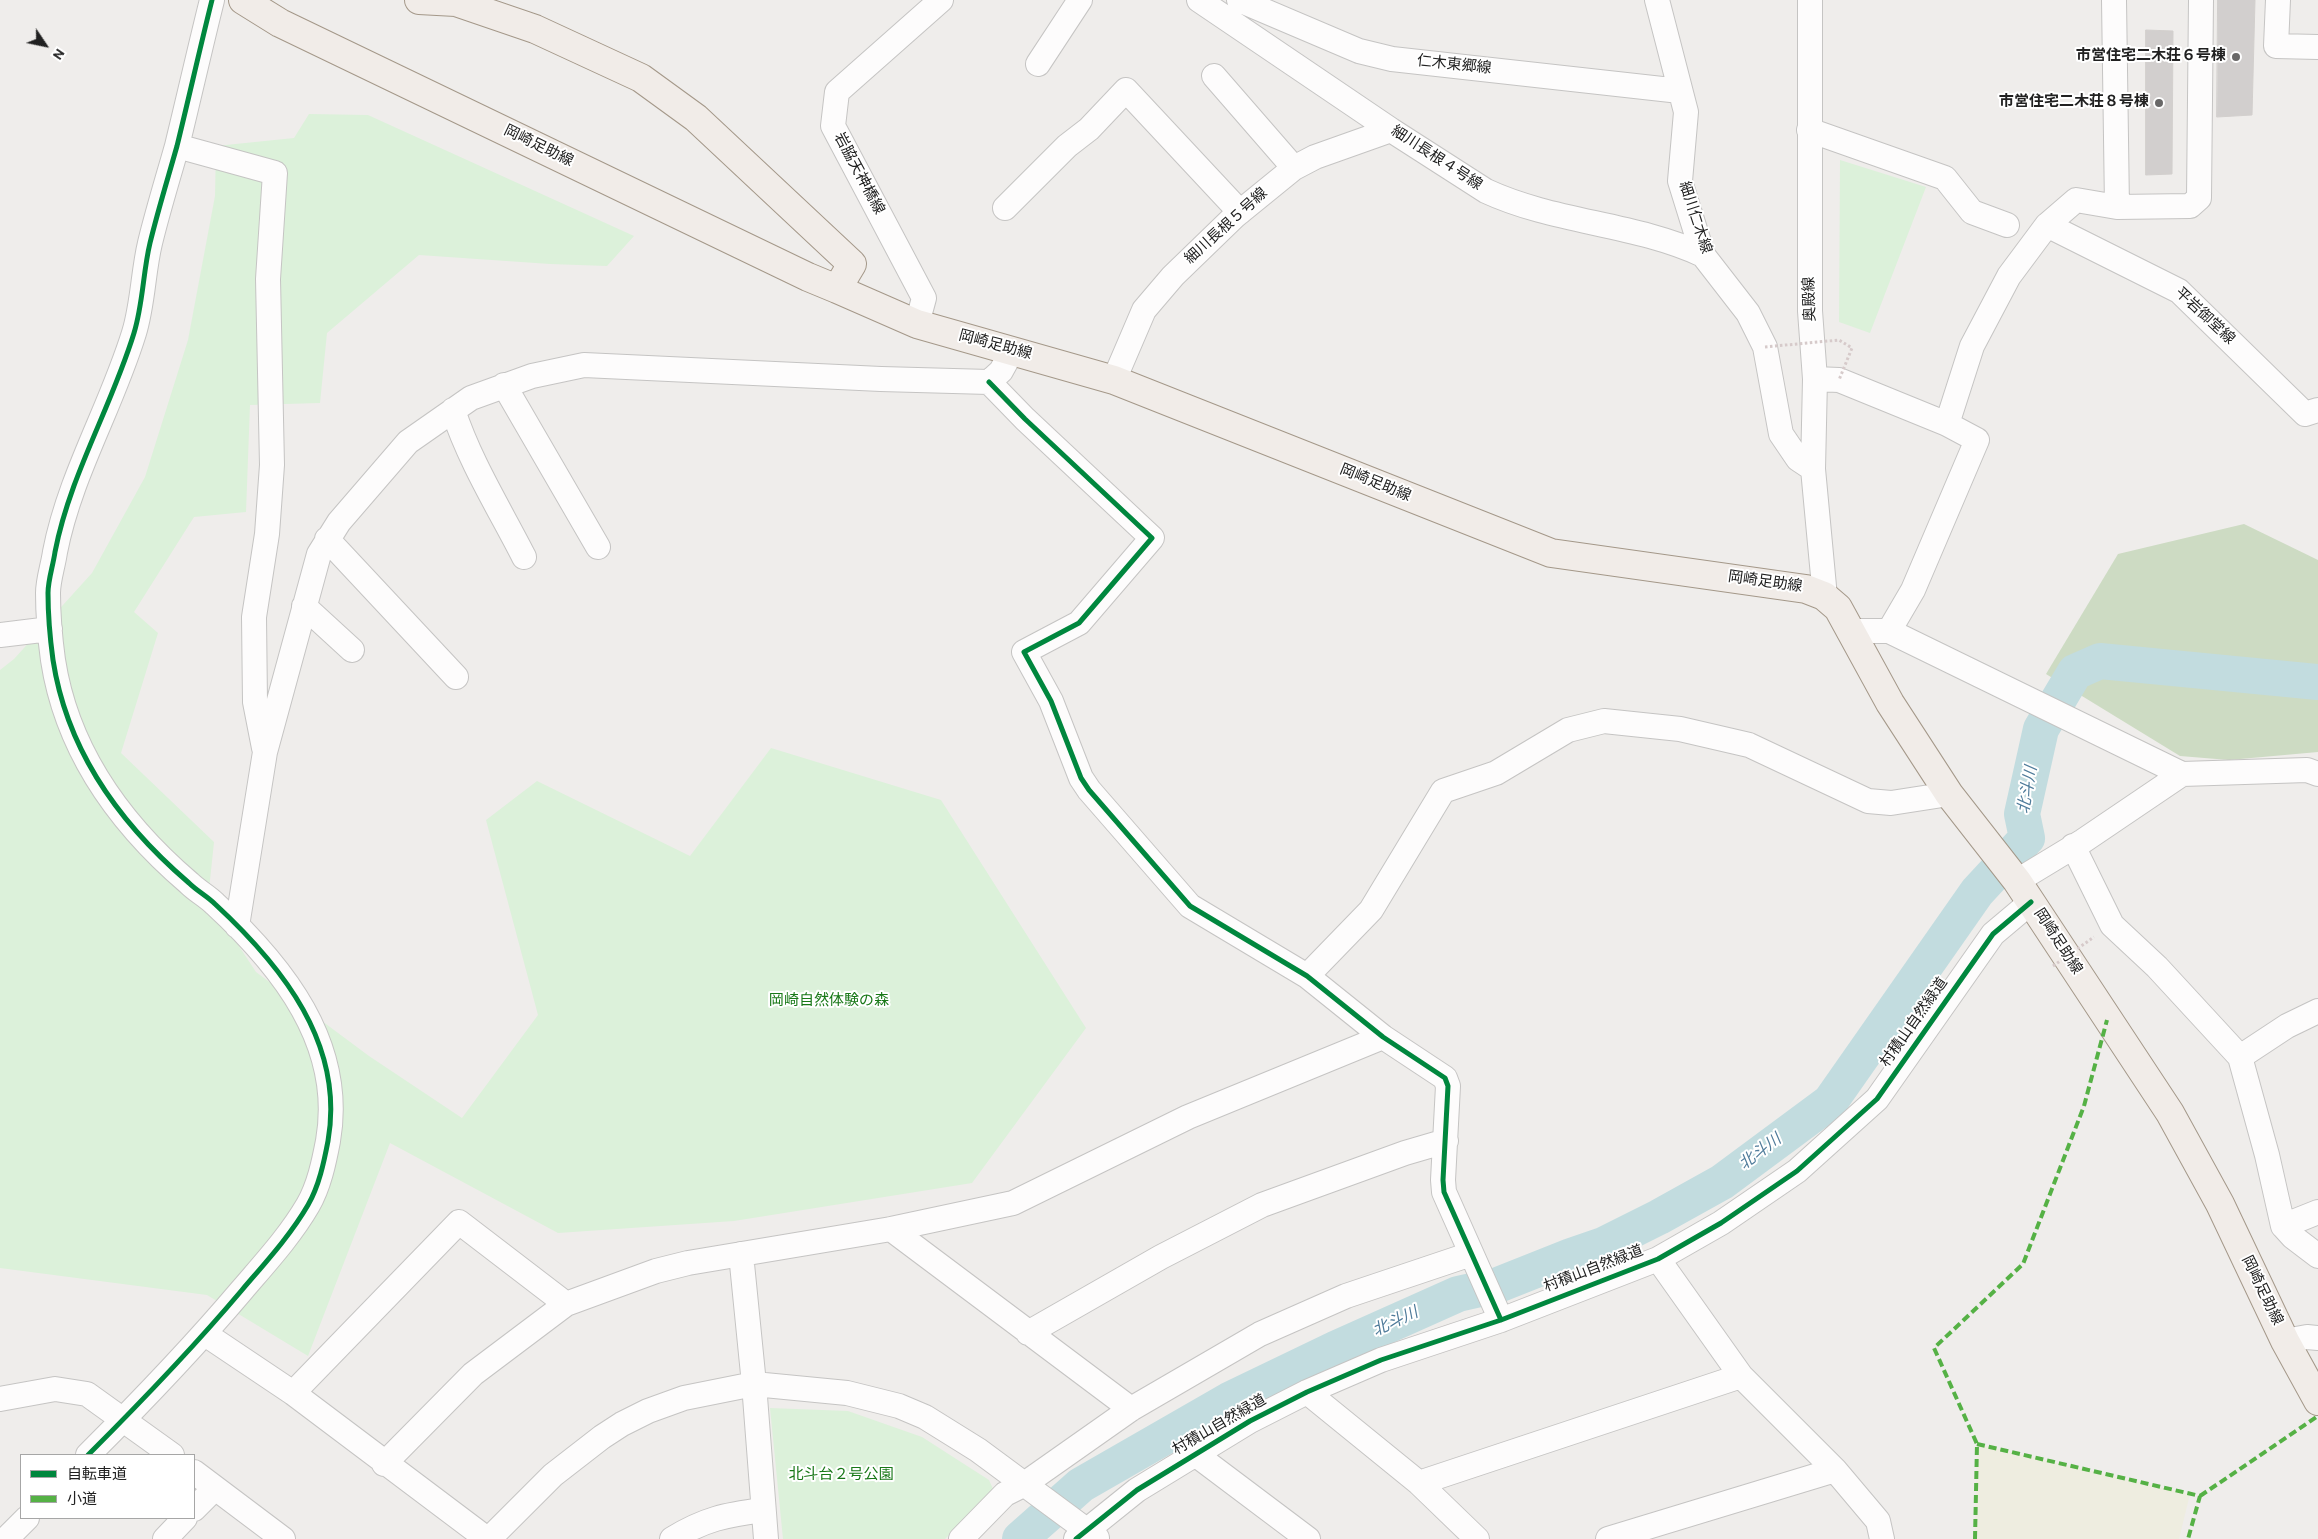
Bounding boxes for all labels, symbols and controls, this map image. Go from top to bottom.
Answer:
north arrow [20,20,70,70]
text: N [48,45,68,63]
place label: 市営住宅二木荘６号棟 [2076,48,2226,66]
marker: 市営住宅二木荘６号棟 [2230,51,2242,63]
street label: 仁木東郷線 [1416,53,1492,79]
place label: 市営住宅二木荘８号棟 [1999,94,2149,112]
marker: 市営住宅二木荘８号棟 [2153,97,2165,109]
street label: 岡崎足助線 [500,122,576,172]
street label: 細川長根４号線 [1387,123,1485,195]
street label: 岩脇天神橋線 [829,130,887,218]
street label: 細川仁木線 [1674,180,1714,256]
street label: 細川長根５号線 [1182,185,1272,269]
street label: 奥殿線 [1801,276,1821,322]
street label: 平岩御堂線 [2170,285,2238,349]
street label: 岡崎足助線 [956,328,1034,364]
street label: 岡崎足助線 [1337,462,1413,506]
street label: 岡崎足助線 [1727,569,1803,597]
water label: 北斗川 [2015,765,2043,815]
street label: 岡崎足助線 [2029,906,2085,978]
street label: 村積山自然緑道 [1878,975,1952,1071]
park label: 岡崎自然体験の森 [769,993,889,1011]
water label: 北斗川 [1736,1131,1786,1175]
street label: 村積山自然緑道 [1542,1243,1646,1297]
street label: 岡崎足助線 [2236,1253,2286,1329]
water label: 北斗川 [1370,1304,1422,1342]
street label: 村積山自然緑道 [1170,1392,1270,1460]
legend [20,1454,195,1519]
text: 自転車道 [67,1466,127,1485]
park label: 北斗台２号公園 [789,1467,893,1485]
text: 小道 [67,1491,97,1510]

